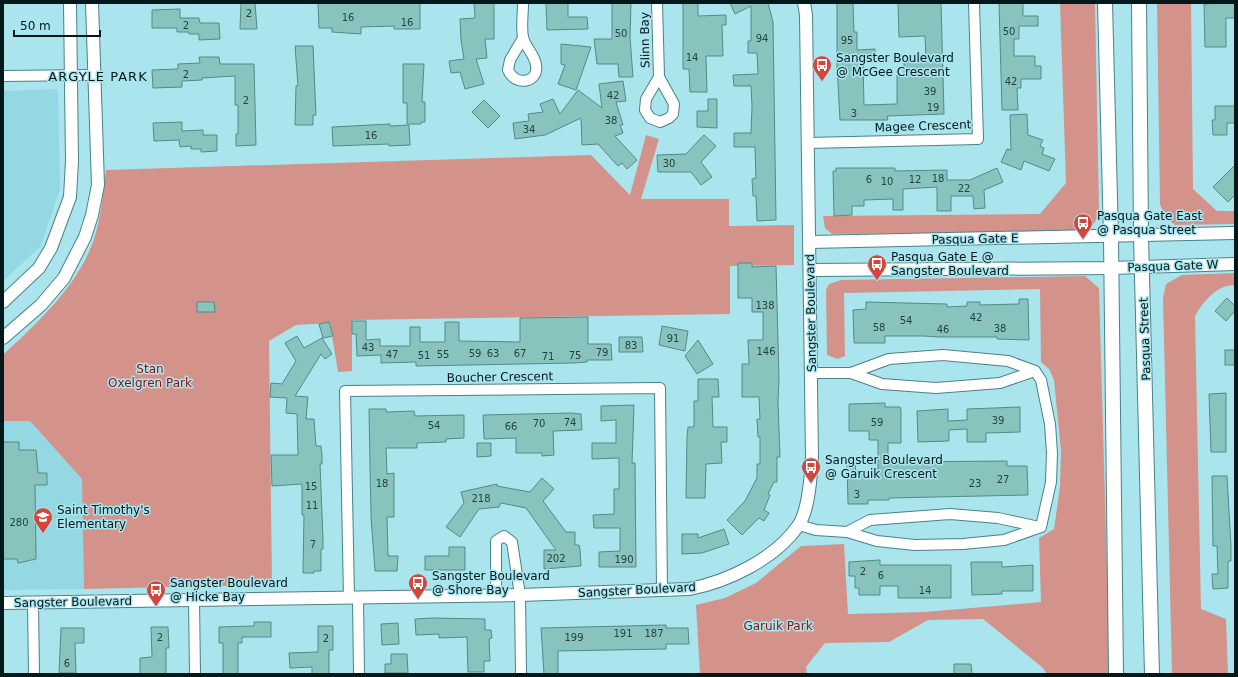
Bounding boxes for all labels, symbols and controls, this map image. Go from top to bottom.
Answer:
house number: 2 [246,8,252,19]
scale bar [14,12,100,38]
house number: 16 [342,12,354,23]
street label: Slinn Bay [638,12,652,68]
house number: 16 [401,17,413,28]
text: 50 m [20,19,51,33]
house number: 2 [183,20,189,31]
house number: 50 [1003,26,1015,37]
house number: 50 [615,28,627,39]
house number: 94 [756,33,768,44]
house number: 95 [841,35,853,46]
place label: Sangster Boulevard @ McGee Crescent [836,51,954,79]
house number: 14 [686,52,698,63]
bus stop icon: Sangster Boulevard @ McGee Crescent [811,54,833,82]
district label: ARGYLE PARK [48,69,148,84]
house number: 2 [183,69,189,80]
house number: 42 [1005,76,1017,87]
house number: 39 [924,86,936,97]
house number: 42 [607,90,619,101]
house number: 2 [243,95,249,106]
house number: 19 [927,102,939,113]
house number: 3 [851,108,857,119]
house number: 38 [605,115,617,126]
street label: Magee Crescent [874,117,972,135]
house number: 34 [523,124,535,135]
house number: 16 [365,130,377,141]
house number: 30 [663,158,675,169]
house number: 18 [932,173,944,184]
house number: 6 [866,174,872,185]
house number: 12 [909,174,921,185]
house number: 10 [881,176,893,187]
house number: 22 [958,183,970,194]
place label: Pasqua Gate East @ Pasqua Street [1097,209,1202,237]
bus stop icon: Pasqua Gate East @ Pasqua Street [1072,212,1094,240]
street label: Pasqua Gate E [931,231,1019,247]
place label: Pasqua Gate E @ Sangster Boulevard [891,250,1009,278]
bus stop icon: Pasqua Gate E @ Sangster Boulevard [866,253,888,281]
street label: Sangster Boulevard [803,254,819,372]
street label: Pasqua Gate W [1127,257,1219,275]
street label: Pasqua Street [1137,297,1153,381]
house number: 138 [755,300,775,311]
house number: 42 [970,312,982,323]
house number: 54 [900,315,912,326]
house number: 58 [873,322,885,333]
house number: 38 [994,323,1006,334]
house number: 46 [937,324,949,335]
house number: 91 [667,333,679,344]
house number: 83 [625,340,637,351]
house number: 43 [362,342,374,353]
house number: 146 [756,346,776,357]
house number: 79 [596,347,608,358]
house number: 59 [469,348,481,359]
house number: 63 [487,348,499,359]
house number: 67 [514,348,526,359]
house number: 47 [386,349,398,360]
house number: 55 [437,349,449,360]
house number: 51 [418,350,430,361]
house number: 75 [569,350,581,361]
house number: 71 [542,351,554,362]
park label: Stan Oxelgren Park [108,362,192,390]
street label: Boucher Crescent [447,369,554,385]
house number: 39 [992,415,1004,426]
house number: 74 [564,417,576,428]
house number: 59 [871,417,883,428]
house number: 70 [533,418,545,429]
house number: 54 [428,420,440,431]
house number: 66 [505,421,517,432]
place label: Sangster Boulevard @ Garuik Crescent [825,453,943,481]
bus stop icon: Sangster Boulevard @ Garuik Crescent [800,456,822,484]
house number: 27 [997,474,1009,485]
house number: 18 [376,478,388,489]
house number: 23 [969,478,981,489]
house number: 15 [305,481,317,492]
house number: 3 [854,489,860,500]
house number: 218 [471,493,491,504]
house number: 11 [306,500,318,511]
place label: Saint Timothy's Elementary [57,503,150,531]
school or university icon: Saint Timothy's Elementary [32,506,54,534]
house number: 280 [9,517,29,528]
house number: 7 [310,539,316,550]
house number: 202 [546,553,566,564]
house number: 190 [614,554,634,565]
house number: 2 [860,566,866,577]
place label: Sangster Boulevard @ Shore Bay [432,569,550,597]
house number: 6 [878,570,884,581]
bus stop icon: Sangster Boulevard @ Shore Bay [407,572,429,600]
place label: Sangster Boulevard @ Hicke Bay [170,576,288,604]
bus stop icon: Sangster Boulevard @ Hicke Bay [145,579,167,607]
street label: Sangster Boulevard [578,580,696,600]
house number: 14 [919,585,931,596]
street label: Sangster Boulevard [14,594,132,610]
park label: Garuik Park [743,619,813,633]
house number: 191 [613,628,633,639]
house number: 187 [644,628,664,639]
house number: 2 [157,632,163,643]
house number: 199 [564,632,584,643]
house number: 2 [323,633,329,644]
house number: 6 [64,658,70,669]

